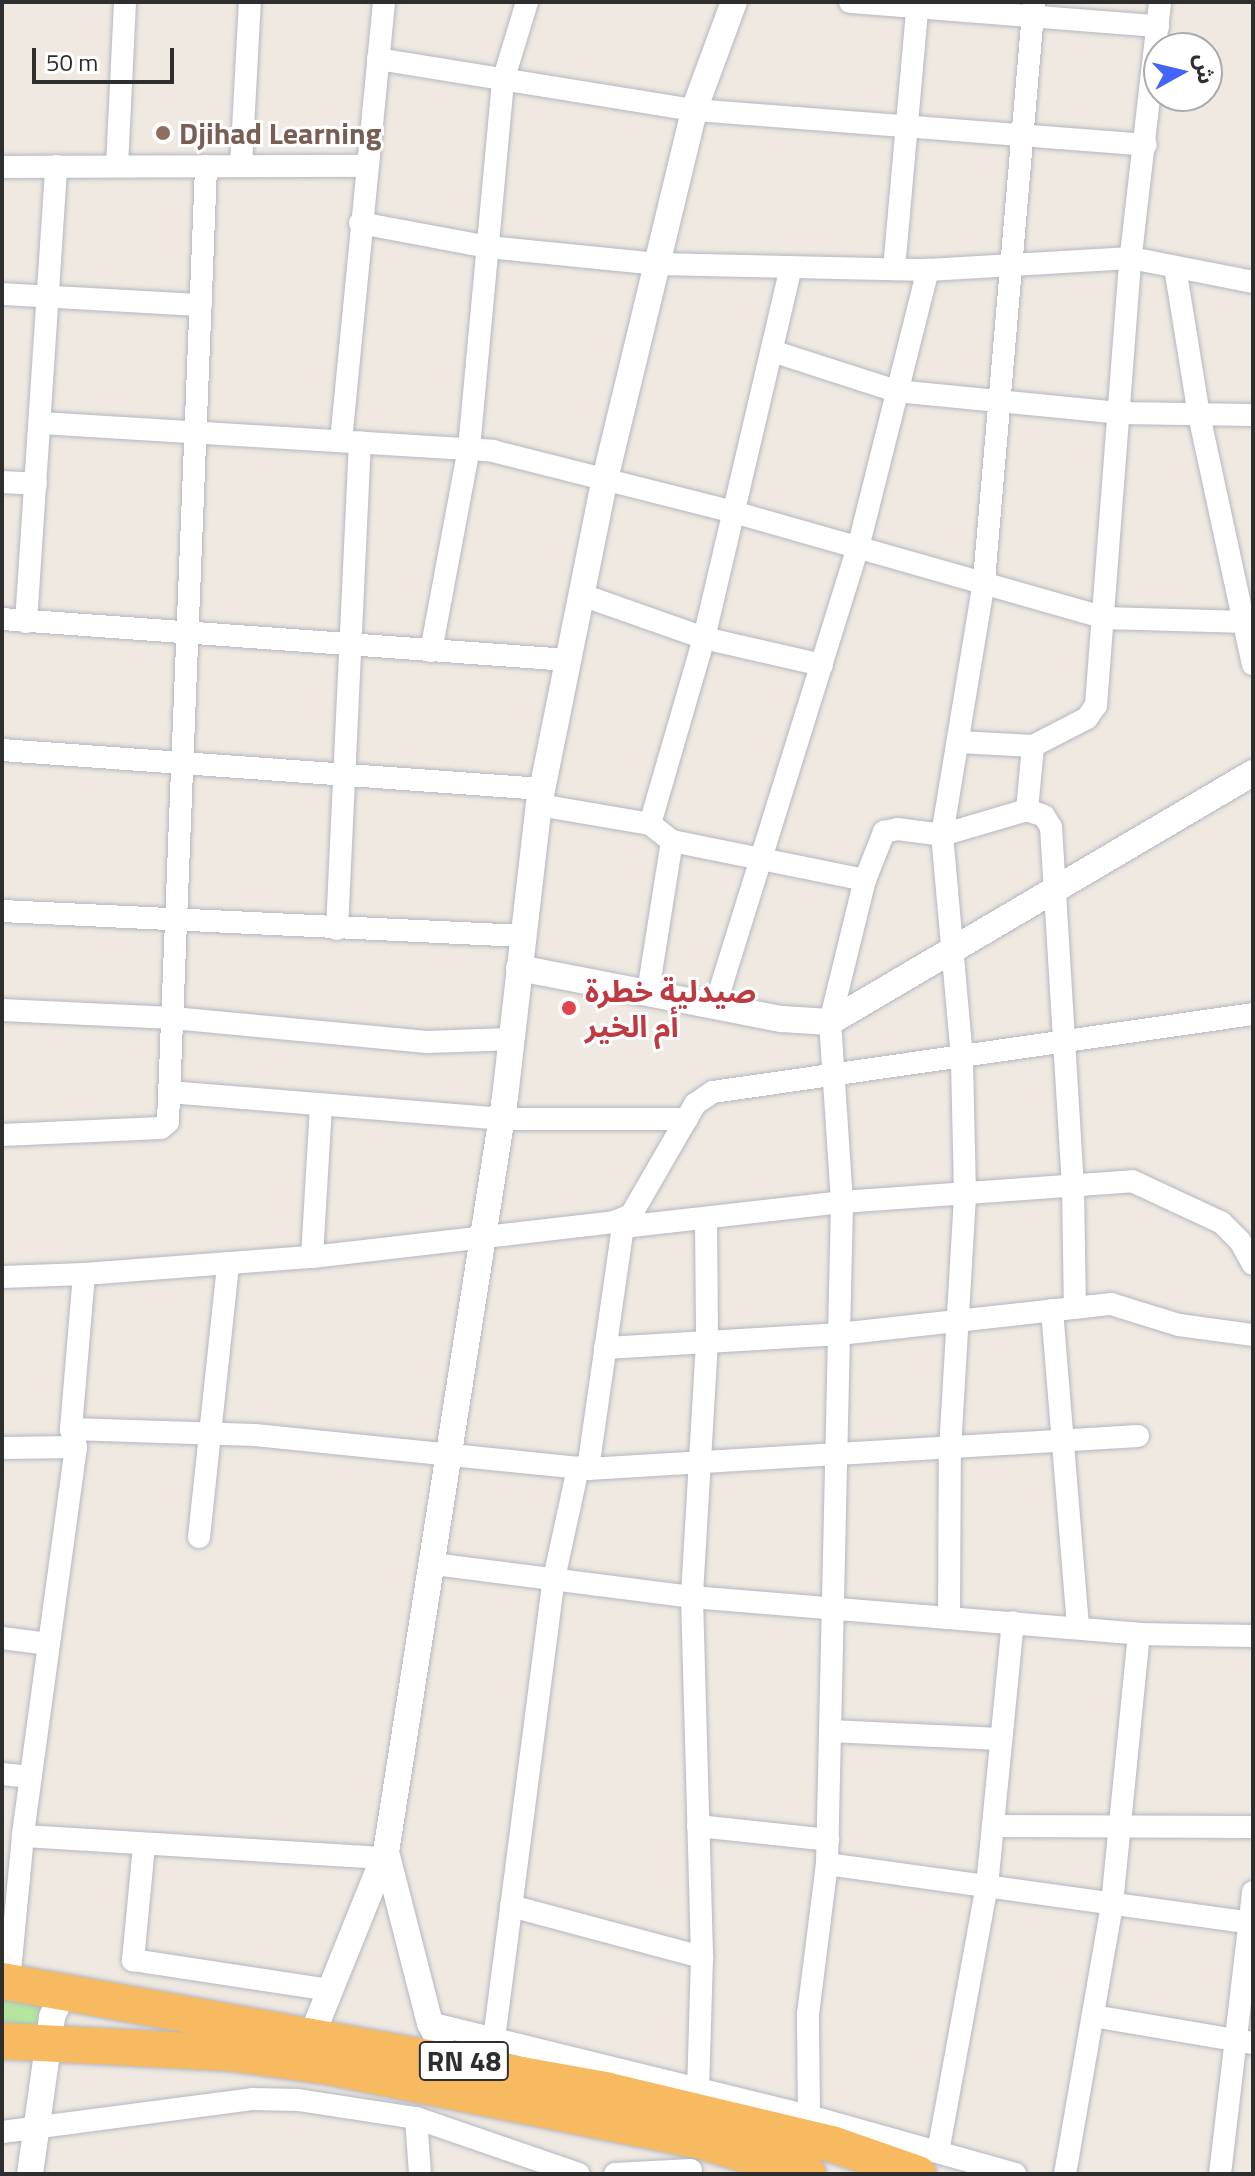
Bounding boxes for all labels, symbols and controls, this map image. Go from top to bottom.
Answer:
scale bar [36,32,178,82]
north arrow [1143,32,1223,112]
text: 50 m [46,44,98,80]
text: ش [1186,52,1224,86]
place label: Djihad Learning [179,115,382,151]
marker: Djihad Learning [154,124,172,142]
place label: صيدلية خطرة أم الخير [585,973,756,1044]
marker: صيدلية خطرة أم الخير [560,999,578,1017]
road number: RN 48 [418,2037,510,2085]

